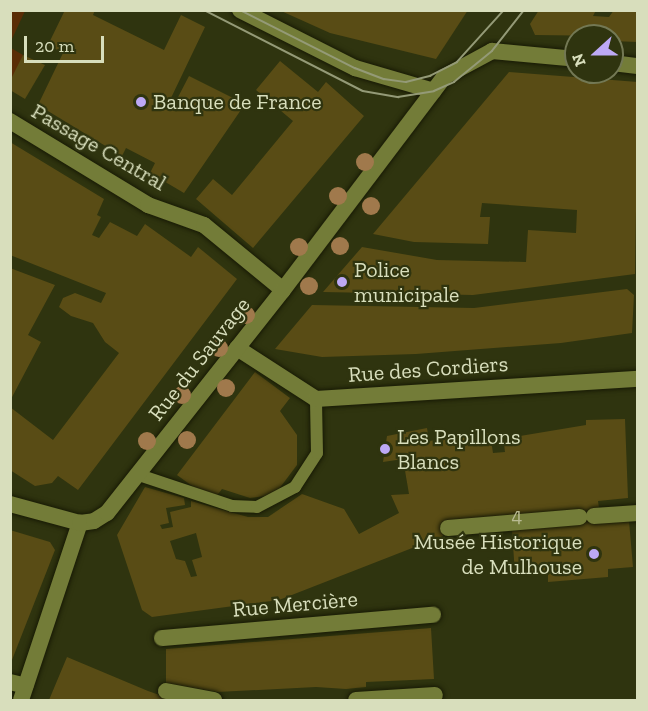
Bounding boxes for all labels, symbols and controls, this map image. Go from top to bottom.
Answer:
scale bar [27,24,106,62]
north arrow [564,24,624,84]
text: 20 m [35,35,74,57]
text: N [568,51,590,69]
place label: Banque de France [153,89,322,115]
marker: Banque de France [134,95,148,109]
street label: Passage Central [27,98,171,196]
place label: Police municipale [354,256,459,308]
marker: Police municipale [335,275,349,289]
street label: Rue du Sauvage [143,292,255,426]
street label: Rue des Cordiers [347,350,509,388]
place label: Les Papillons Blancs [397,423,521,475]
marker: Les Papillons Blancs [378,442,392,456]
house number: 4 [512,503,522,527]
place label: Musée Historique de Mulhouse [414,528,582,580]
marker: Musée Historique de Mulhouse [587,547,601,561]
street label: Rue Mercière [231,585,359,623]

